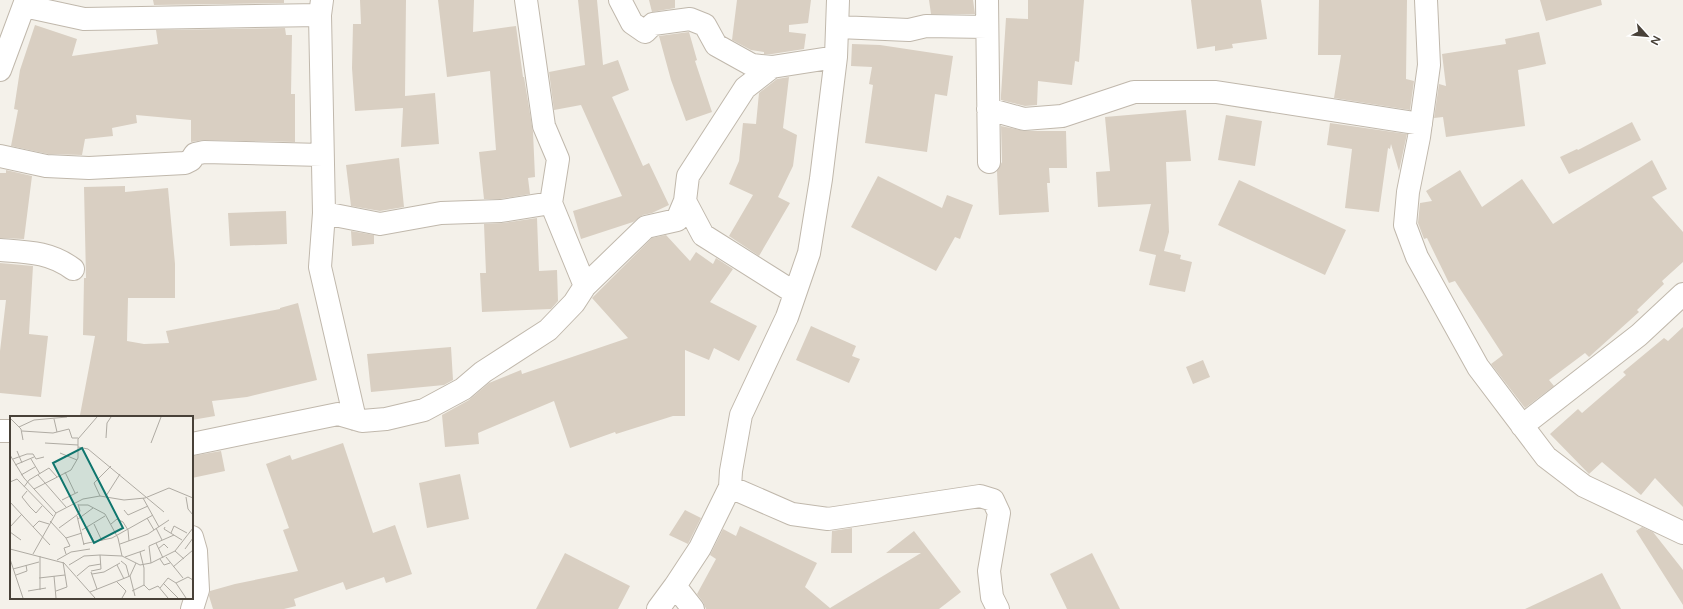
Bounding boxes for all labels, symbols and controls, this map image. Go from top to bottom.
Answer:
north arrow [1627,16,1667,56]
text: N [1648,33,1663,47]
inset map [10,416,193,599]

